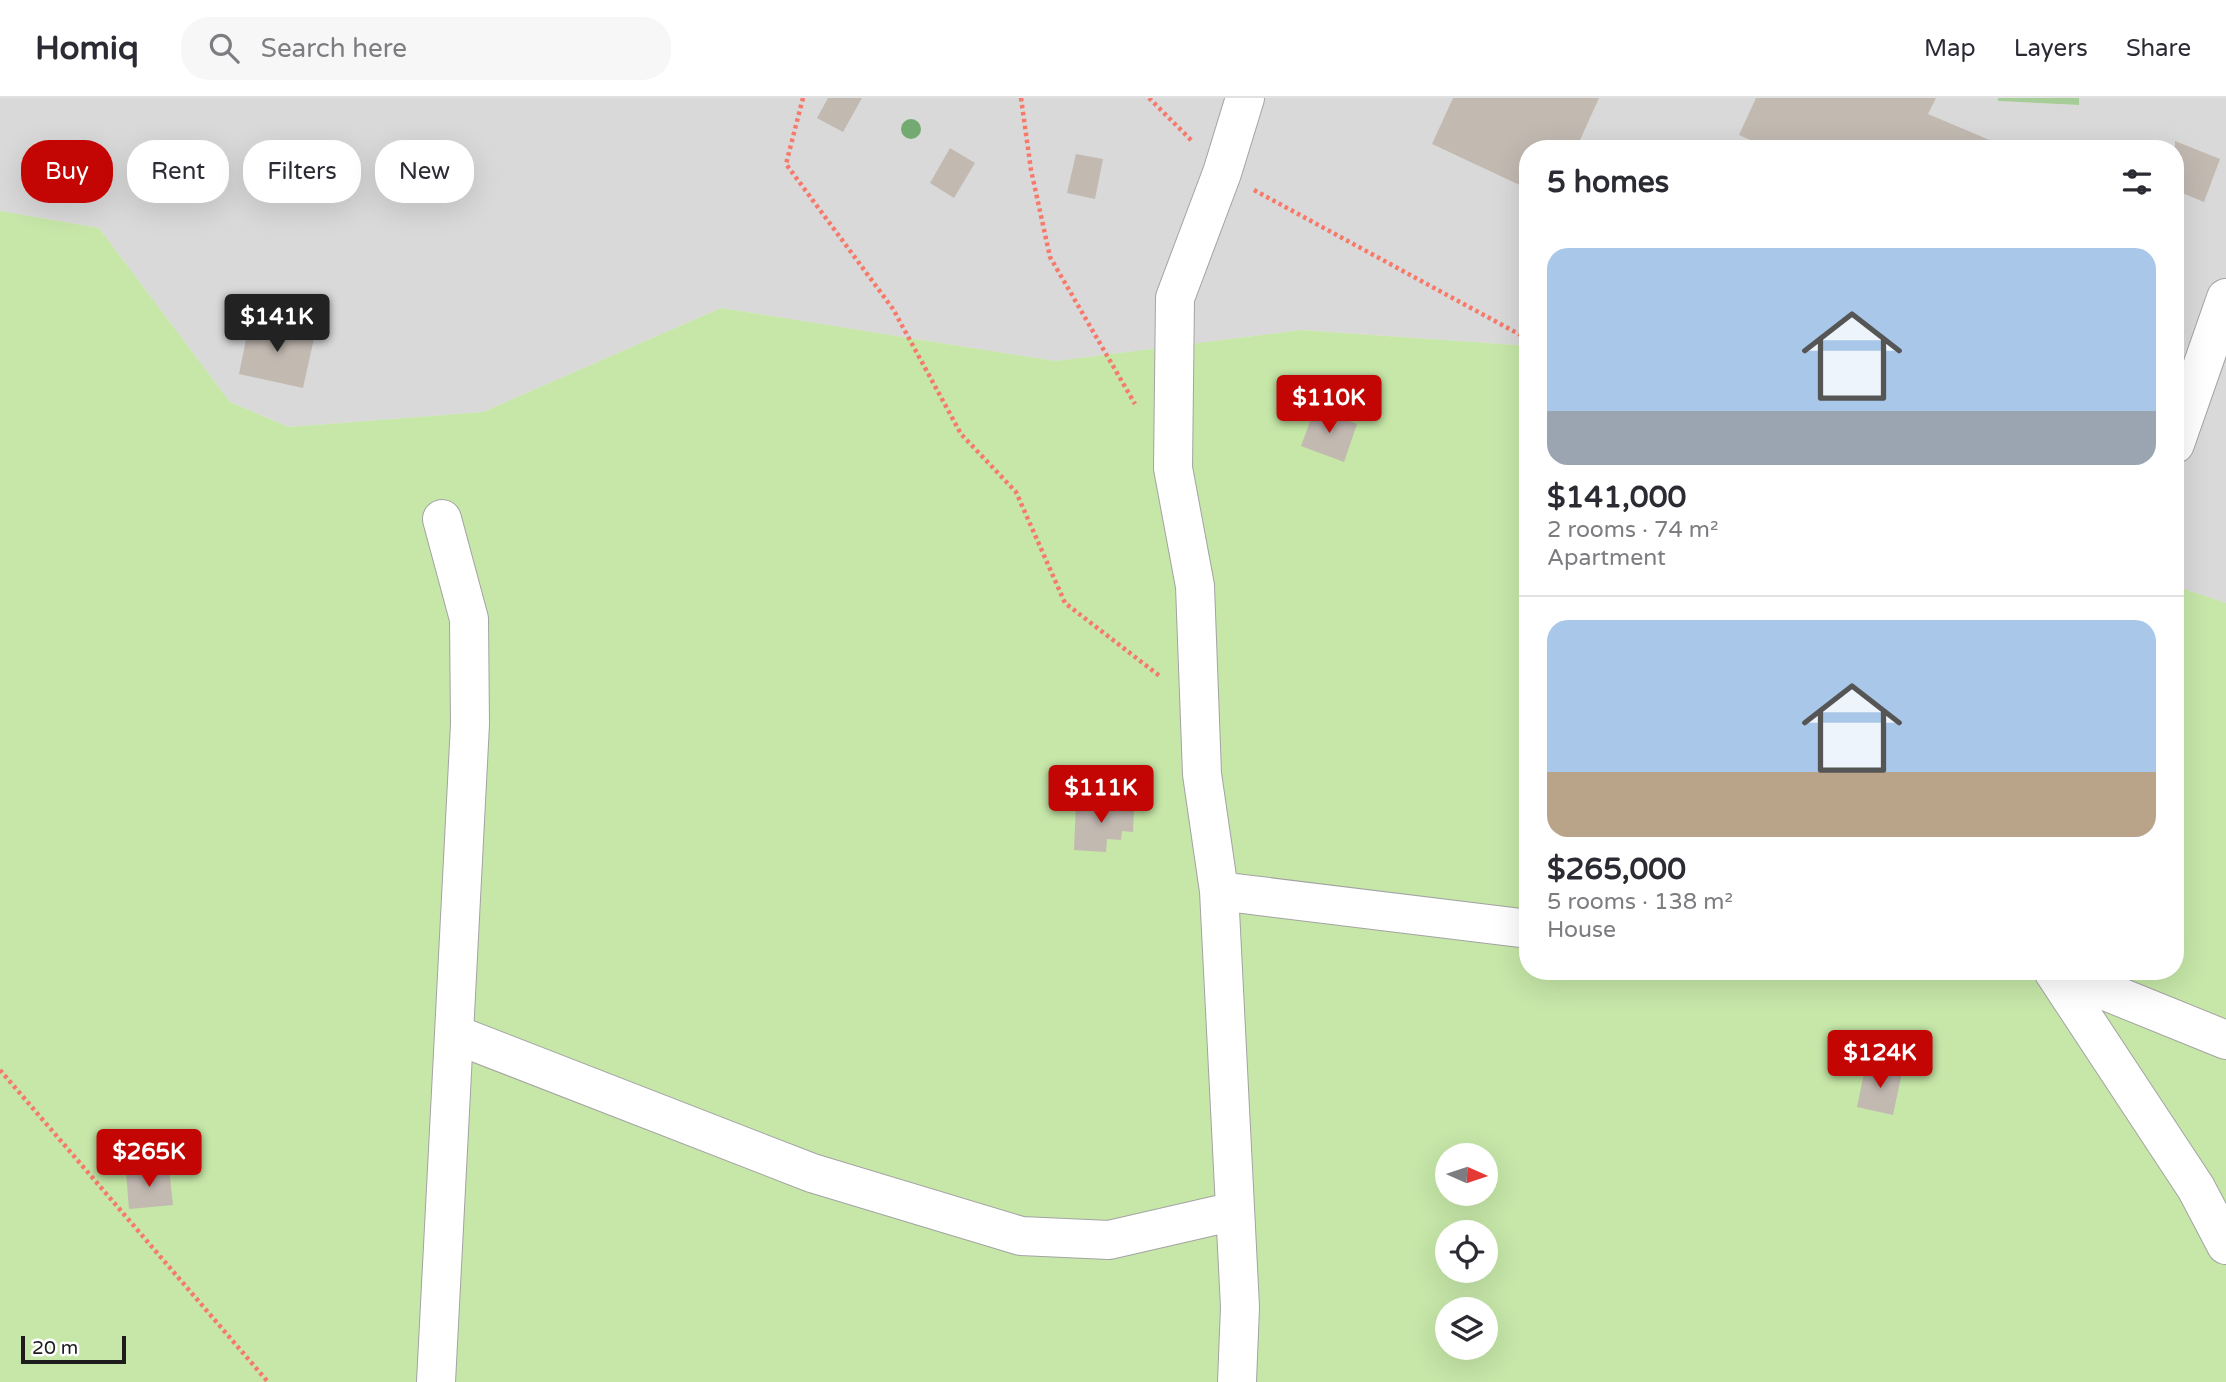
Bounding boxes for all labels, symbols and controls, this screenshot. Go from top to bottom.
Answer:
search box [181,17,671,80]
text: Homiq [35,29,139,68]
icon: search [205,29,243,67]
text: Search here [261,33,407,64]
text: Map [1924,34,1976,63]
text: Layers [2014,34,2088,63]
text: Share [2126,34,2191,63]
chip: Buy [21,140,113,203]
chip: Rent [127,140,229,203]
chip: Filters [243,140,361,203]
chip: New [375,140,474,203]
icon: filters [2118,163,2156,201]
text: 5 homes [1547,164,1669,201]
icon: home [1789,293,1915,419]
pin: $141K [228,294,326,354]
text: $141K [241,303,313,331]
pin: $110K [1280,376,1378,435]
text: $110K [1293,384,1365,412]
text: $141,000 [1547,479,1686,516]
text: 2 rooms · 74 m² [1547,516,1718,544]
text: Apartment [1547,544,1666,572]
icon: home [1789,665,1915,791]
pin: $111K [1052,766,1150,825]
text: $111K [1065,774,1137,802]
text: $265,000 [1547,851,1686,888]
text: 5 rooms · 138 m² [1547,888,1733,916]
text: House [1547,916,1616,944]
pin: $124K [1831,1030,1929,1090]
text: $124K [1844,1039,1916,1067]
pin: $265K [100,1130,198,1189]
text: $265K [113,1138,185,1166]
north arrow [1435,1143,1498,1206]
map controls [1435,1143,1498,1360]
button: locate [1435,1220,1498,1283]
button: layers [1435,1297,1498,1360]
scale bar [21,1333,126,1365]
text: 20 m [32,1337,78,1359]

